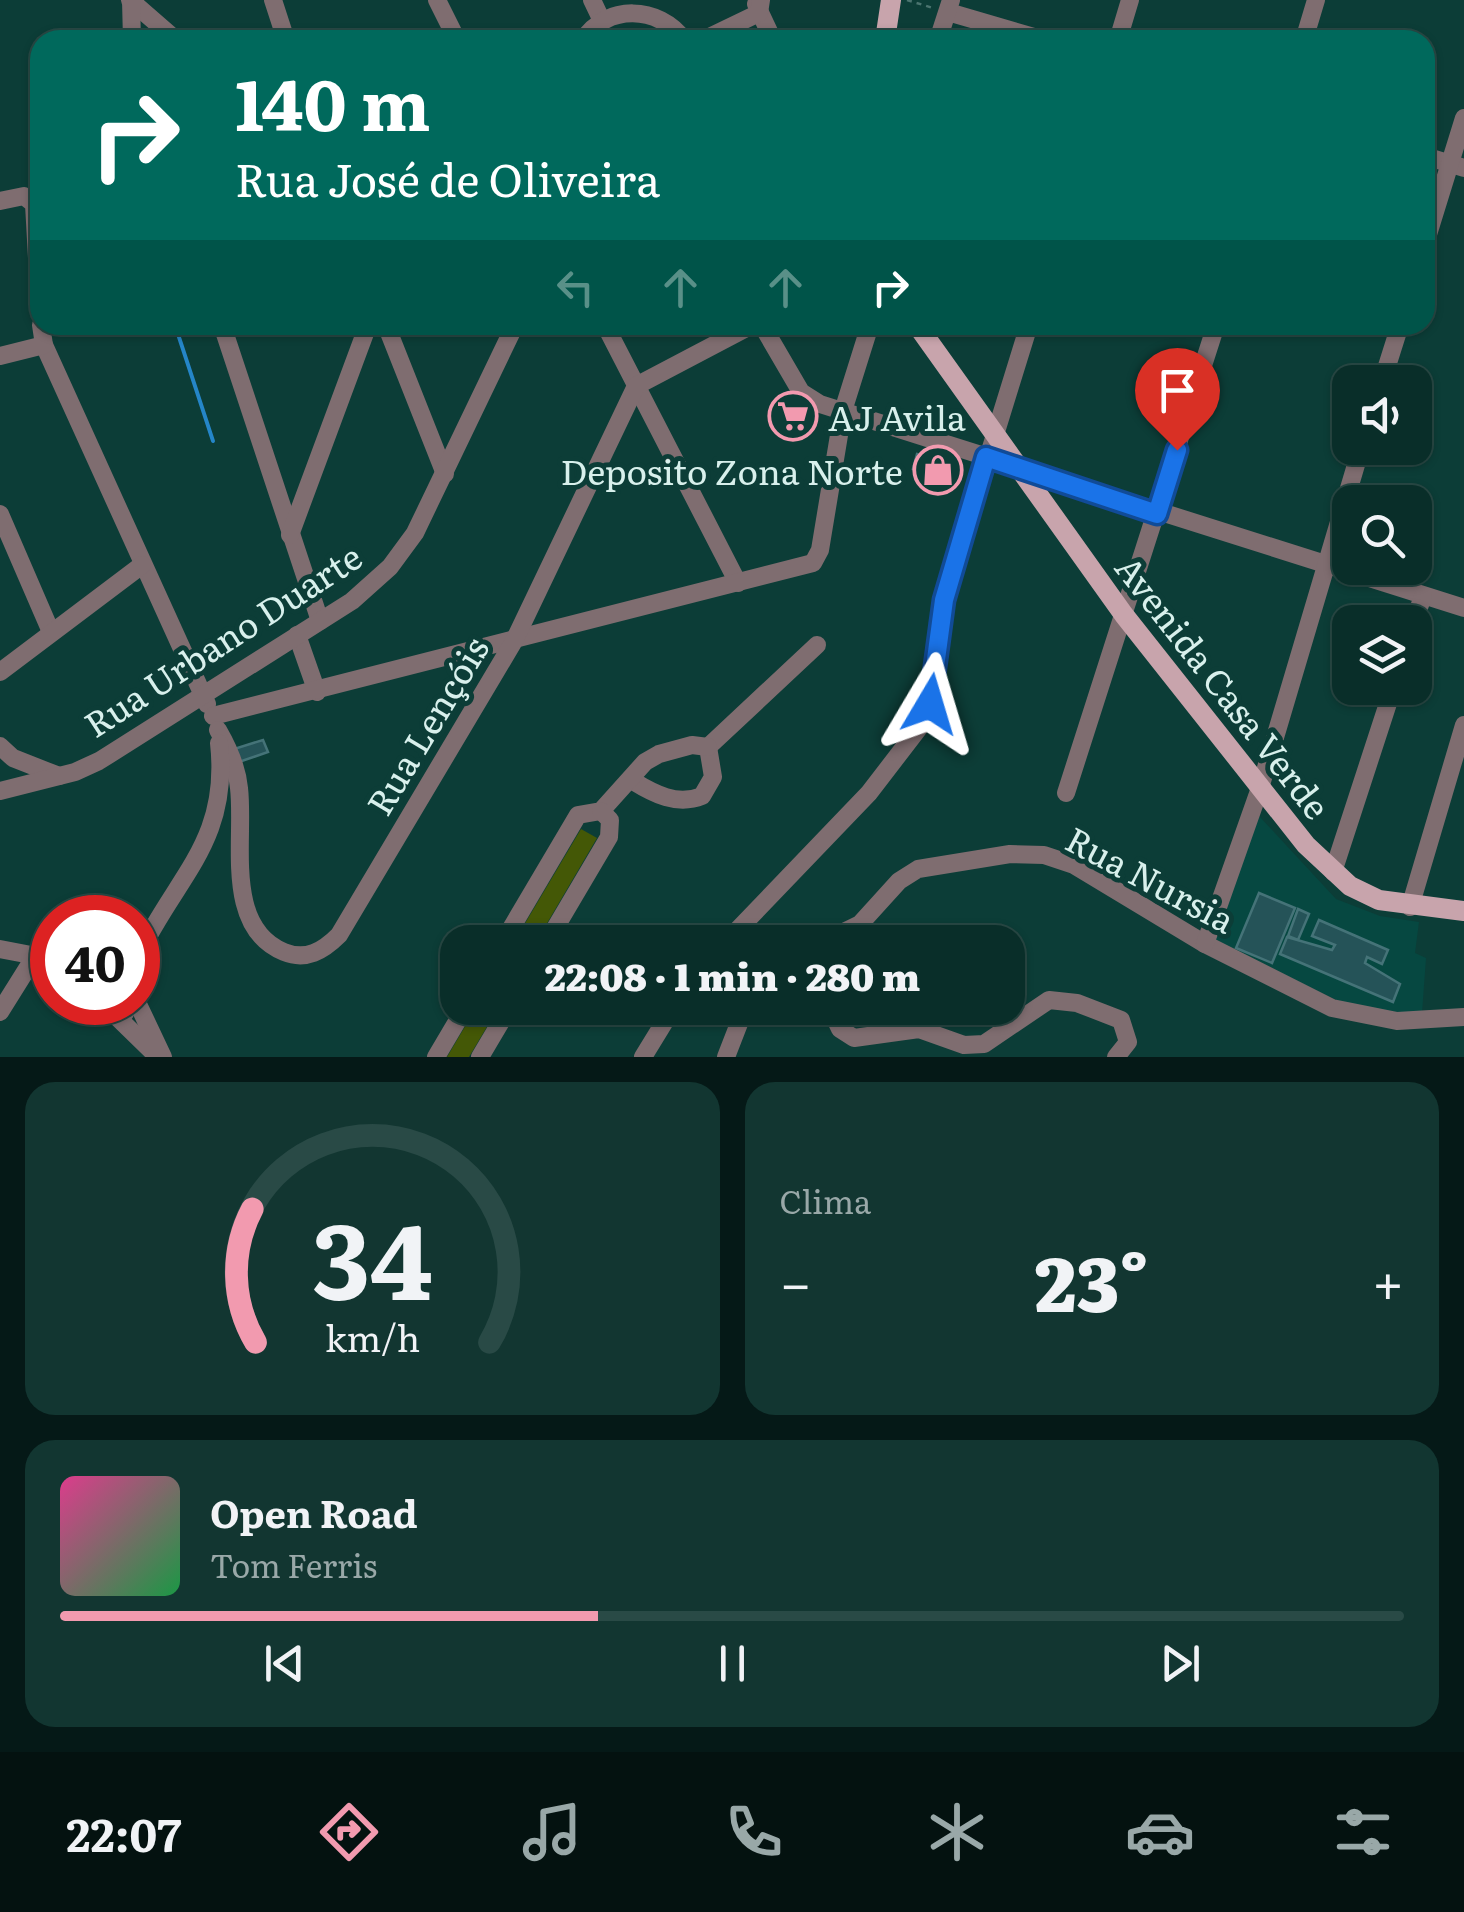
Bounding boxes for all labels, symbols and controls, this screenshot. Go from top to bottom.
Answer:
text: 140 m [235,49,430,153]
icon: right [70,70,200,200]
text: Rua José de Oliveira [235,144,660,211]
icon: left [548,260,603,315]
icon: ahead [653,260,708,315]
icon: ahead [758,260,813,315]
icon: right [863,260,918,315]
pin [1135,348,1220,451]
icon: arrive [1150,363,1205,418]
map controls [1332,365,1432,705]
button: sound [1332,365,1432,465]
supermarket icon: AJ Avila [767,390,819,442]
place label: AJ Avila [828,390,966,442]
place label: Deposito Zona Norte [560,444,903,496]
shop icon: Deposito Zona Norte [912,444,964,496]
button: search [1332,485,1432,585]
street label: Rua Urbano Duarte [73,530,371,748]
street label: Avenida Casa Verde [1104,543,1344,829]
button: layers [1332,605,1432,705]
street label: Rua Lençóis [352,626,500,824]
position arrow [878,652,982,756]
street label: Rua Nursia [1057,812,1245,944]
speed limit sign: 40 [30,895,160,1025]
text: 22:08 · 1 min · 280 m [545,946,920,1003]
text: Clima [780,1176,871,1224]
text: 34 [312,1178,432,1332]
text: 23° [1035,1224,1149,1335]
text: − [780,1239,812,1321]
text: + [1372,1239,1404,1321]
text: km/h [325,1310,420,1363]
text: Open Road [210,1483,418,1540]
text: Tom Ferris [210,1540,377,1588]
icon: previous [257,1636,312,1691]
icon: pause [705,1636,760,1691]
icon: next [1153,1636,1208,1691]
icon: directions [314,1797,384,1867]
icon: music [517,1797,587,1867]
icon: phone [719,1797,789,1867]
icon: climate [922,1797,992,1867]
icon: car [1125,1797,1195,1867]
icon: filters [1328,1797,1398,1867]
text: 22:07 [66,1799,181,1866]

